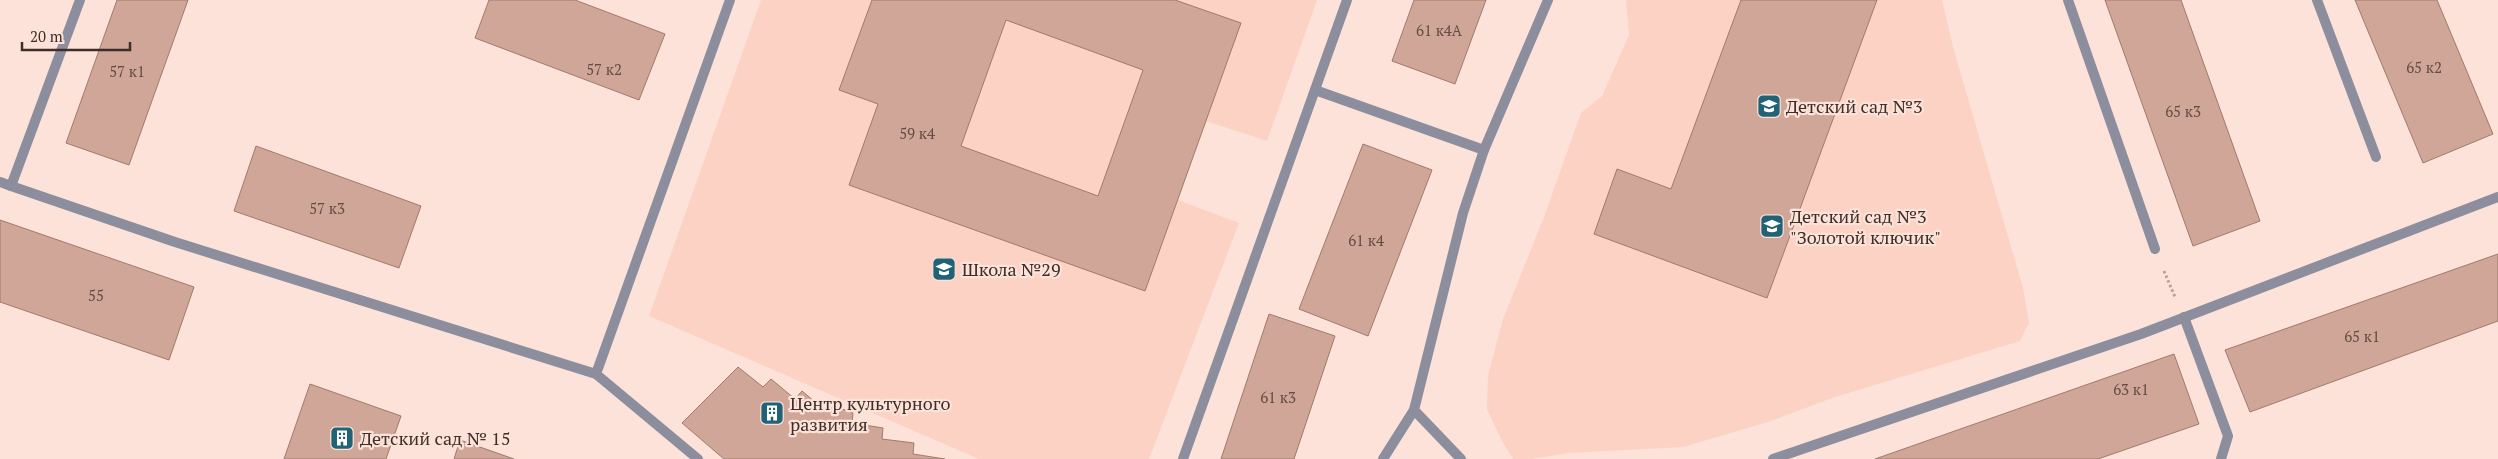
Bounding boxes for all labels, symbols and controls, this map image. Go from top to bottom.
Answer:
scale bar [22,20,130,52]
house number: 61 к4А [1416,20,1463,40]
text: 20 m [30,26,63,46]
house number: 65 к2 [2406,57,2442,77]
house number: 57 к2 [586,59,622,79]
house number: 57 к1 [109,61,145,81]
school or university icon: Детский сад №3 [1756,93,1782,119]
place label: Детский сад №3 [1786,94,1923,118]
house number: 65 к3 [2165,101,2201,121]
house number: 59 к4 [899,123,935,143]
house number: 57 к3 [309,198,345,218]
place label: Детский сад №3 "Золотой ключик" [1790,204,1941,249]
school or university icon: Детский сад №3 "Золотой ключик" [1759,213,1785,239]
house number: 61 к4 [1348,230,1384,250]
school or university icon: Школа №29 [931,256,957,282]
place label: Школа №29 [962,257,1061,281]
house number: 55 [88,285,104,305]
house number: 65 к1 [2344,326,2380,346]
house number: 63 к1 [2113,379,2149,399]
house number: 61 к3 [1260,387,1296,407]
place label: Центр культурного развития [790,391,950,436]
building icon: Центр культурного развития [759,400,785,426]
building icon: Детский сад № 15 [329,425,355,451]
place label: Детский сад № 15 [360,426,511,450]

